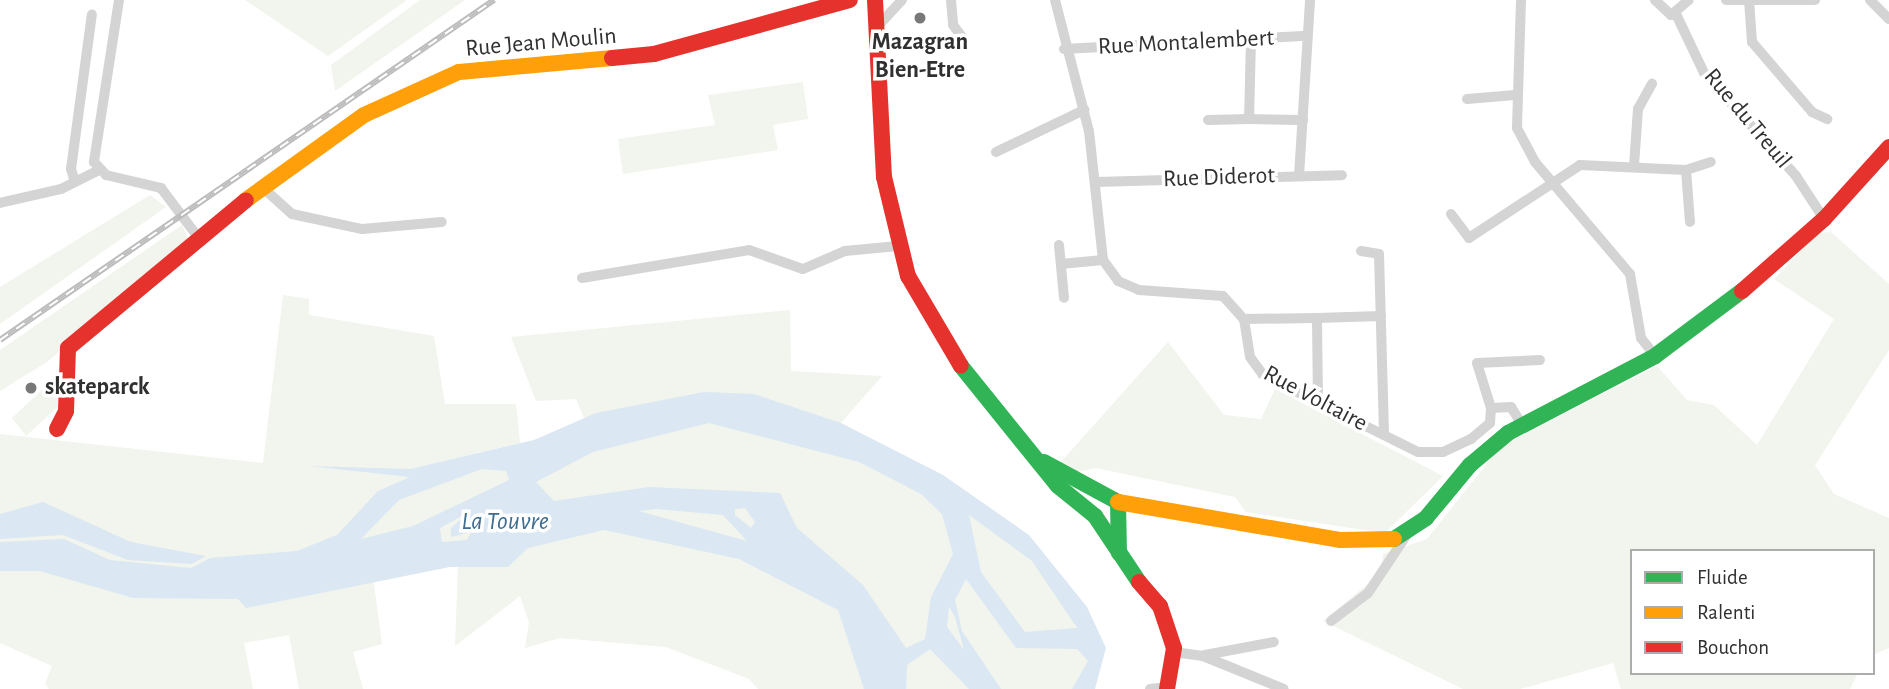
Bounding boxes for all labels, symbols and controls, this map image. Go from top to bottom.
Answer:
marker: Mazagran Bien-Etre [912,10,928,26]
street label: Rue Jean Moulin [464,22,618,64]
street label: Rue Montalembert [1097,24,1275,62]
place label: Mazagran Bien-Etre [872,29,968,85]
street label: Rue du Treuil [1697,63,1797,175]
street label: Rue Diderot [1163,162,1275,194]
street label: Rue Voltaire [1258,360,1372,438]
place label: skateparck [45,374,150,402]
marker: skateparck [23,380,39,396]
water label: La Touvre [461,506,549,538]
legend [1630,549,1875,675]
text: Fluide [1697,567,1748,588]
text: Ralenti [1697,602,1755,623]
text: Bouchon [1697,637,1769,658]

